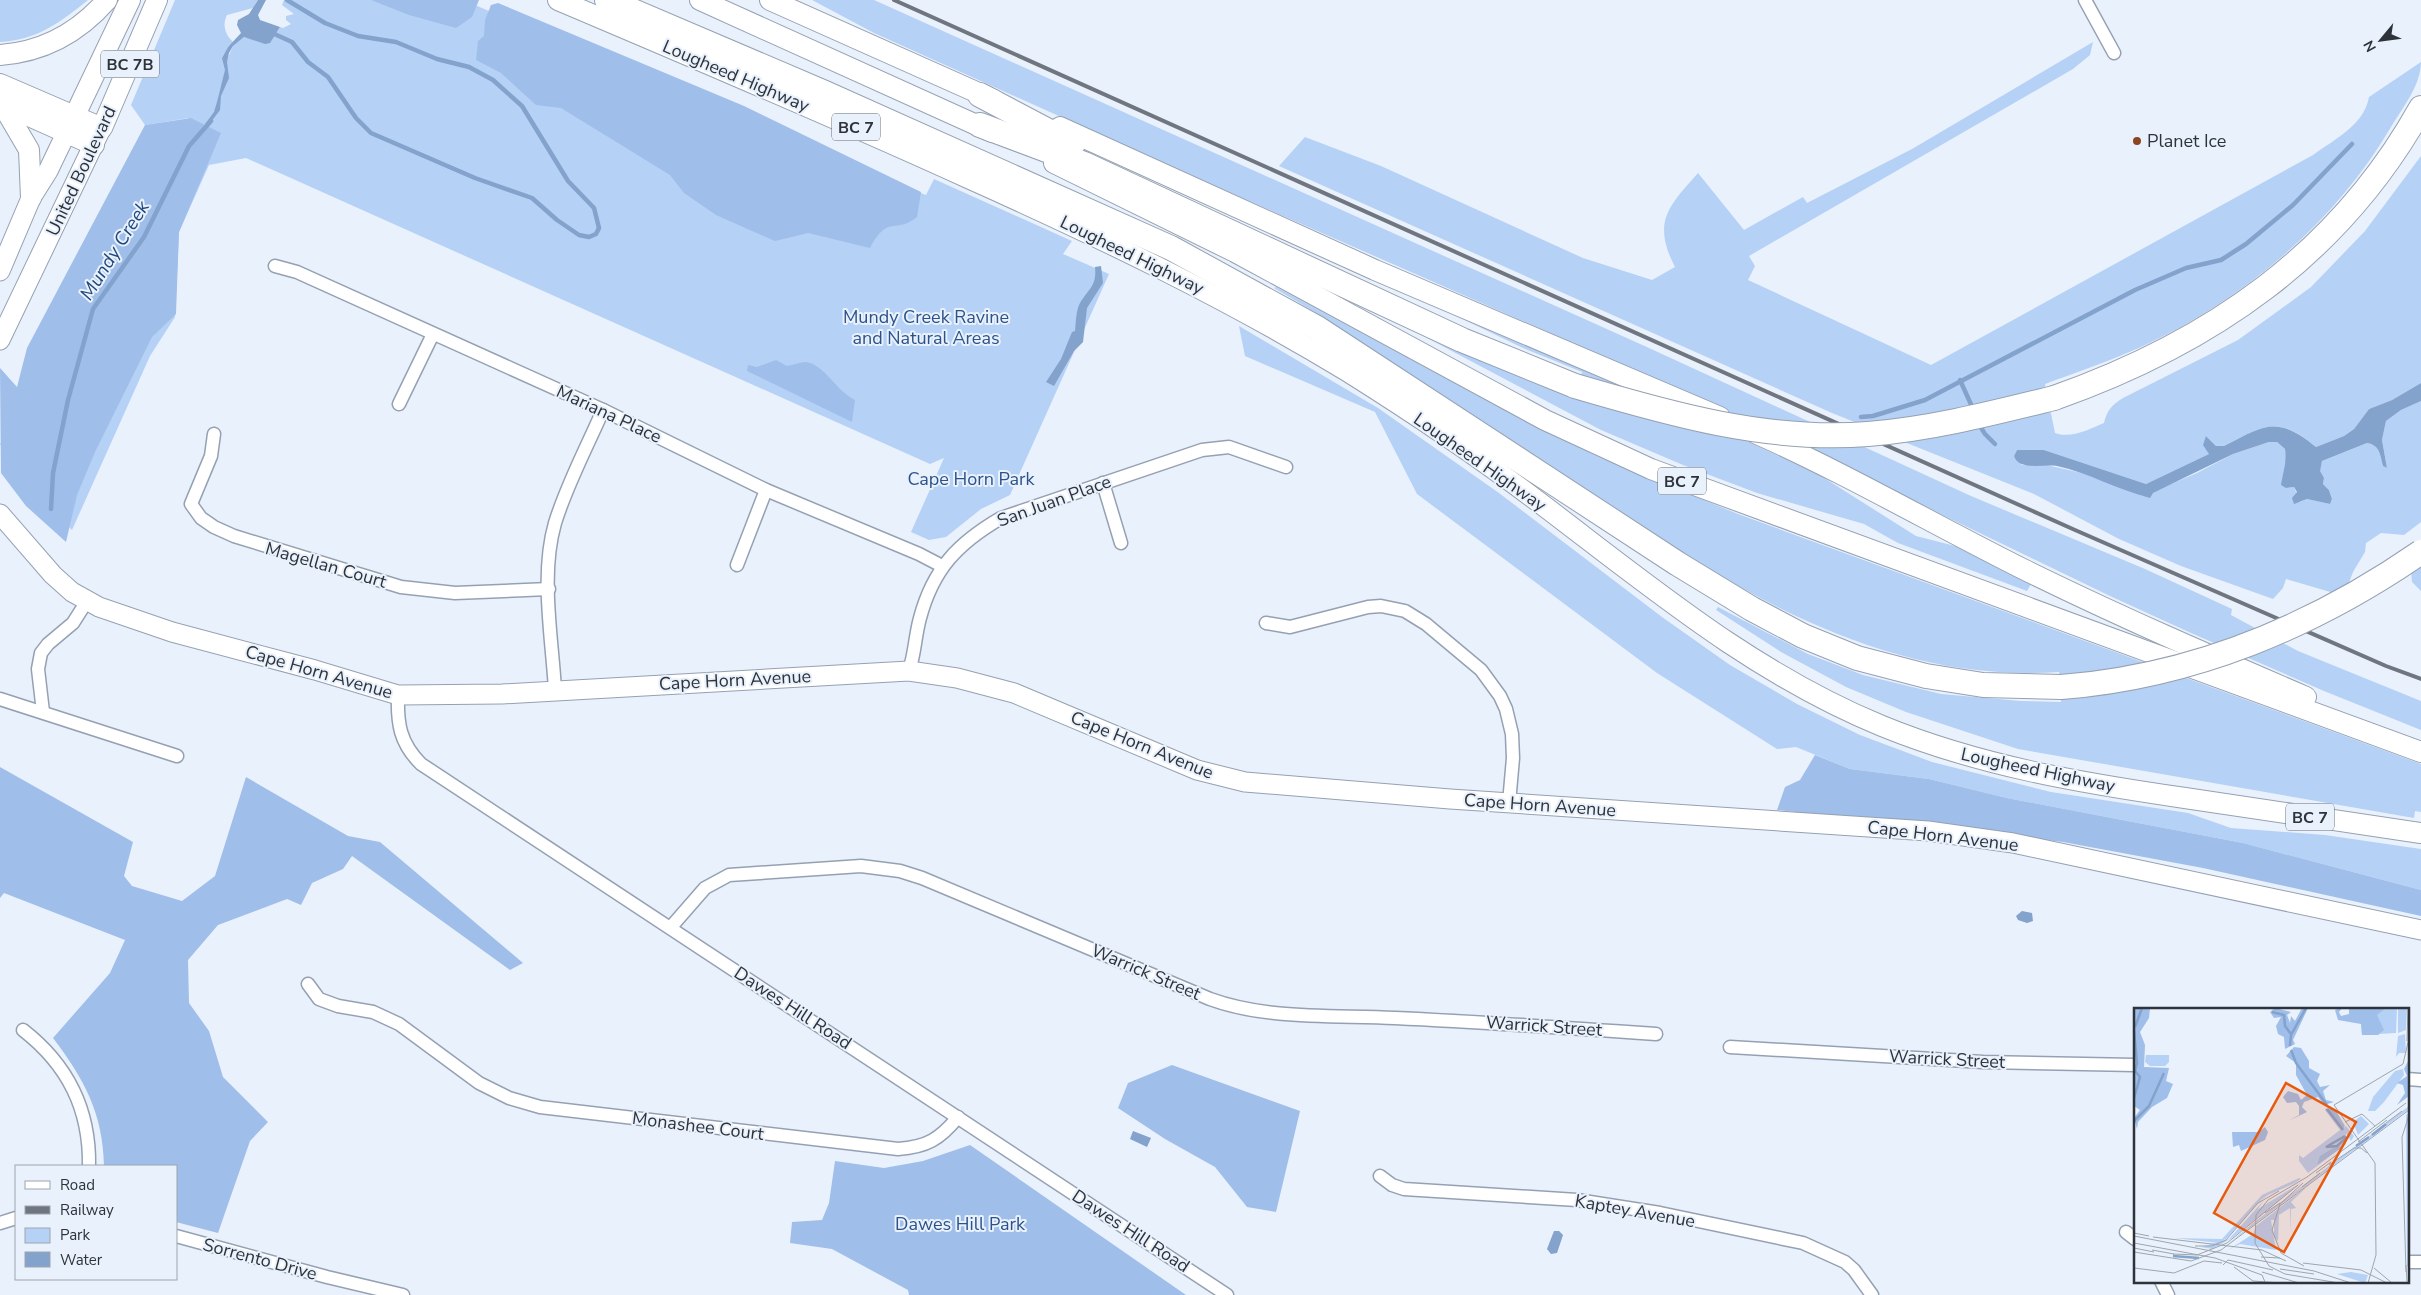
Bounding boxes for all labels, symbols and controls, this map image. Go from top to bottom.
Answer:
north arrow [2356,15,2406,65]
street label: Lougheed Highway [659,34,814,118]
text: N [2359,37,2381,55]
road number: BC 7B [101,51,159,78]
street label: United Boulevard [40,102,122,240]
road number: BC 7 [832,114,880,140]
place label: Planet Ice [2147,129,2226,153]
marker: Planet Ice [2131,135,2143,147]
water label: Mundy Creek [74,195,156,305]
street label: Lougheed Highway [1056,210,1209,301]
park label: Mundy Creek Ravine and Natural Areas [843,305,1009,350]
street label: Mariana Place [553,379,665,449]
street label: Lougheed Highway [1409,407,1552,517]
park label: Cape Horn Park [908,467,1035,491]
road number: BC 7 [1658,468,1706,494]
street label: San Juan Place [994,469,1114,533]
street label: Magellan Court [263,536,390,594]
street label: Cape Horn Avenue [242,639,396,705]
street label: Cape Horn Avenue [658,664,812,696]
street label: Cape Horn Avenue [1067,705,1217,785]
street label: Lougheed Highway [1959,742,2118,798]
street label: Cape Horn Avenue [1463,788,1617,822]
road number: BC 7 [2286,804,2334,830]
street label: Cape Horn Avenue [1866,815,2020,857]
street label: Warrick Street [1088,938,1205,1006]
street label: Dawes Hill Road [730,961,856,1055]
inset map [2134,1008,2408,1282]
street label: Warrick Street [1485,1010,1604,1042]
street label: Warrick Street [1888,1044,2006,1074]
street label: Monashee Court [631,1106,766,1146]
legend [15,1165,178,1280]
text: Road [60,1175,95,1195]
street label: Dawes Hill Road [1068,1184,1194,1278]
street label: Kaptey Avenue [1573,1189,1697,1233]
text: Railway [60,1200,114,1220]
park label: Dawes Hill Park [895,1212,1026,1236]
text: Park [60,1225,90,1245]
street label: Sorrento Drive [200,1232,320,1286]
text: Water [60,1250,103,1270]

